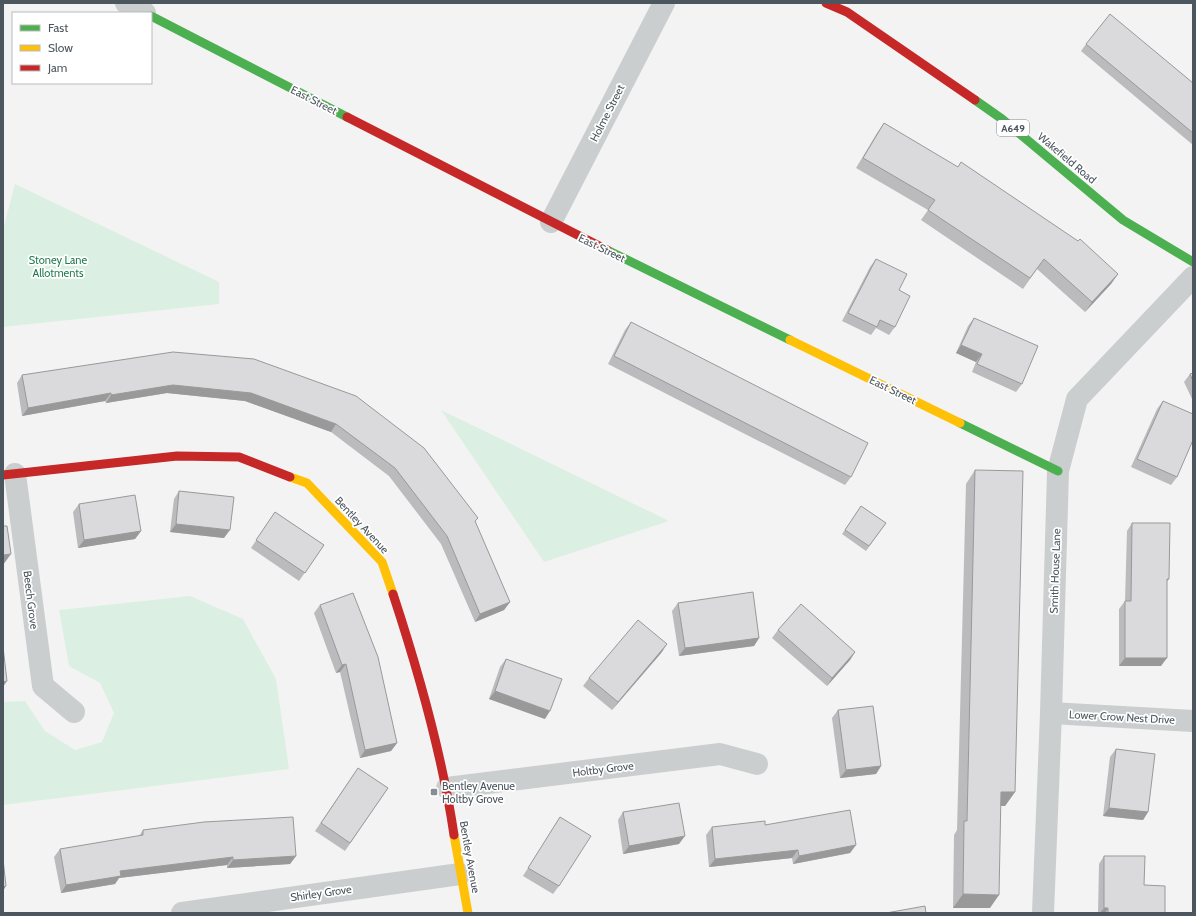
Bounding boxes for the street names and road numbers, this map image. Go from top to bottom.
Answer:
street label: East Street [288,82,340,118]
street label: Holme Street [587,82,628,144]
road number: A649 [997,120,1029,136]
street label: Wakefield Road [1035,129,1099,187]
street label: East Street [576,231,628,265]
street label: East Street [867,373,919,407]
street label: Bentley Avenue [332,494,392,557]
street label: Smith House Lane [1047,528,1063,614]
street label: Beech Grove [20,570,42,630]
street label: Lower Crow Nest Drive [1069,707,1176,727]
street label: Holtby Grove [572,758,635,780]
street label: Bentley Avenue [457,820,483,895]
street label: Shirley Grove [289,882,353,904]

